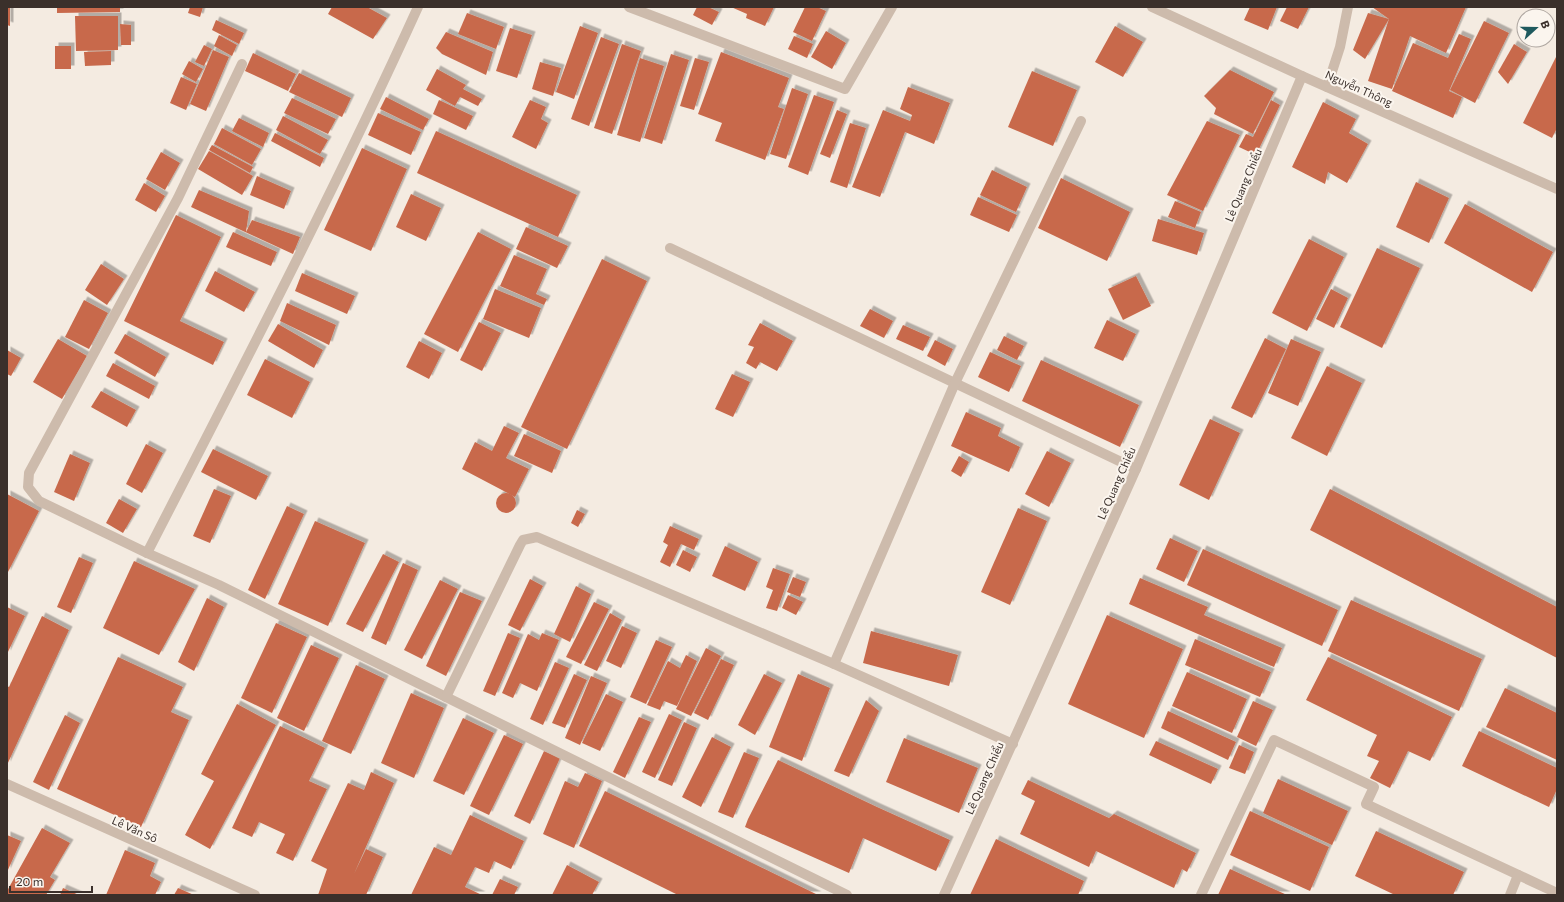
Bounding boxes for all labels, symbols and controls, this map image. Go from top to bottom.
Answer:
north arrow [1516,8,1556,48]
text: B [1538,19,1553,30]
street label: Nguyễn Thông [1323,66,1395,109]
street label: Lê Quang Chiểu [1221,146,1264,223]
street label: Lê Quang Chiểu [1093,444,1138,521]
street label: Lê Quang Chiểu [961,739,1006,816]
street label: Lê Văn Sô [110,813,160,845]
scale bar [10,868,92,894]
text: 20 m [16,874,43,888]

